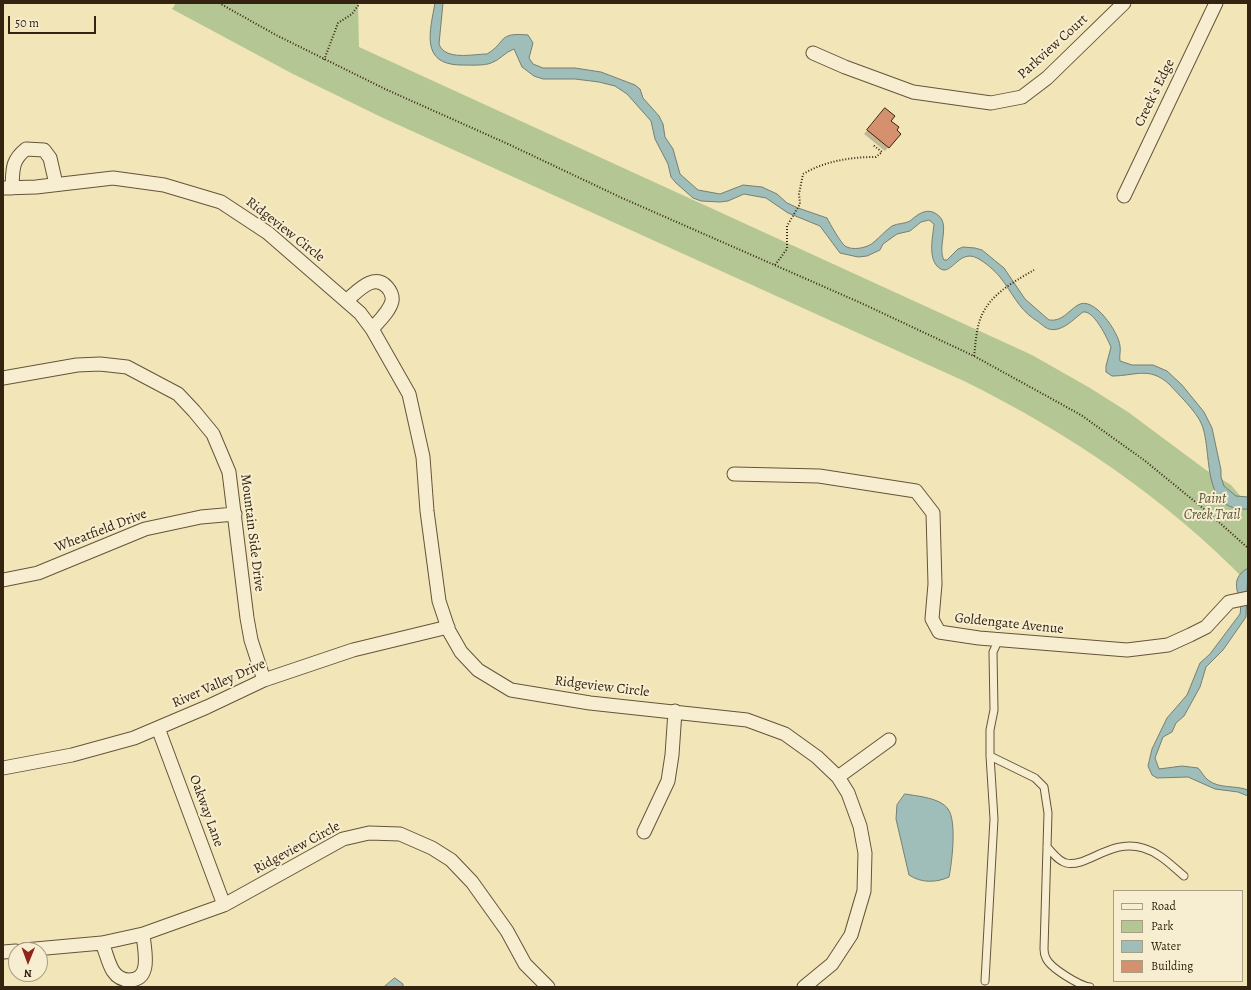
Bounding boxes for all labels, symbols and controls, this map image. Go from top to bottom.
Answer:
scale bar [10,8,98,34]
street label: Parkview Court [1015,11,1091,83]
text: 50 m [15,15,39,31]
street label: Creek's Edge [1131,56,1179,130]
street label: Ridgeview Circle [242,194,328,266]
street label: Mountain Side Drive [236,473,268,593]
park label: Paint Creek Trail [1184,492,1240,524]
street label: Wheatfield Drive [53,506,149,556]
street label: Goldengate Avenue [954,610,1064,638]
street label: River Valley Drive [170,656,268,712]
street label: Ridgeview Circle [554,673,650,701]
street label: Oakway Lane [185,773,227,849]
street label: Ridgeview Circle [251,818,343,878]
legend [1113,890,1243,982]
text: Road [1151,898,1176,914]
text: Park [1151,918,1174,934]
text: Water [1151,938,1181,954]
north arrow [8,942,48,982]
text: Building [1151,958,1193,974]
text: N [24,966,32,981]

